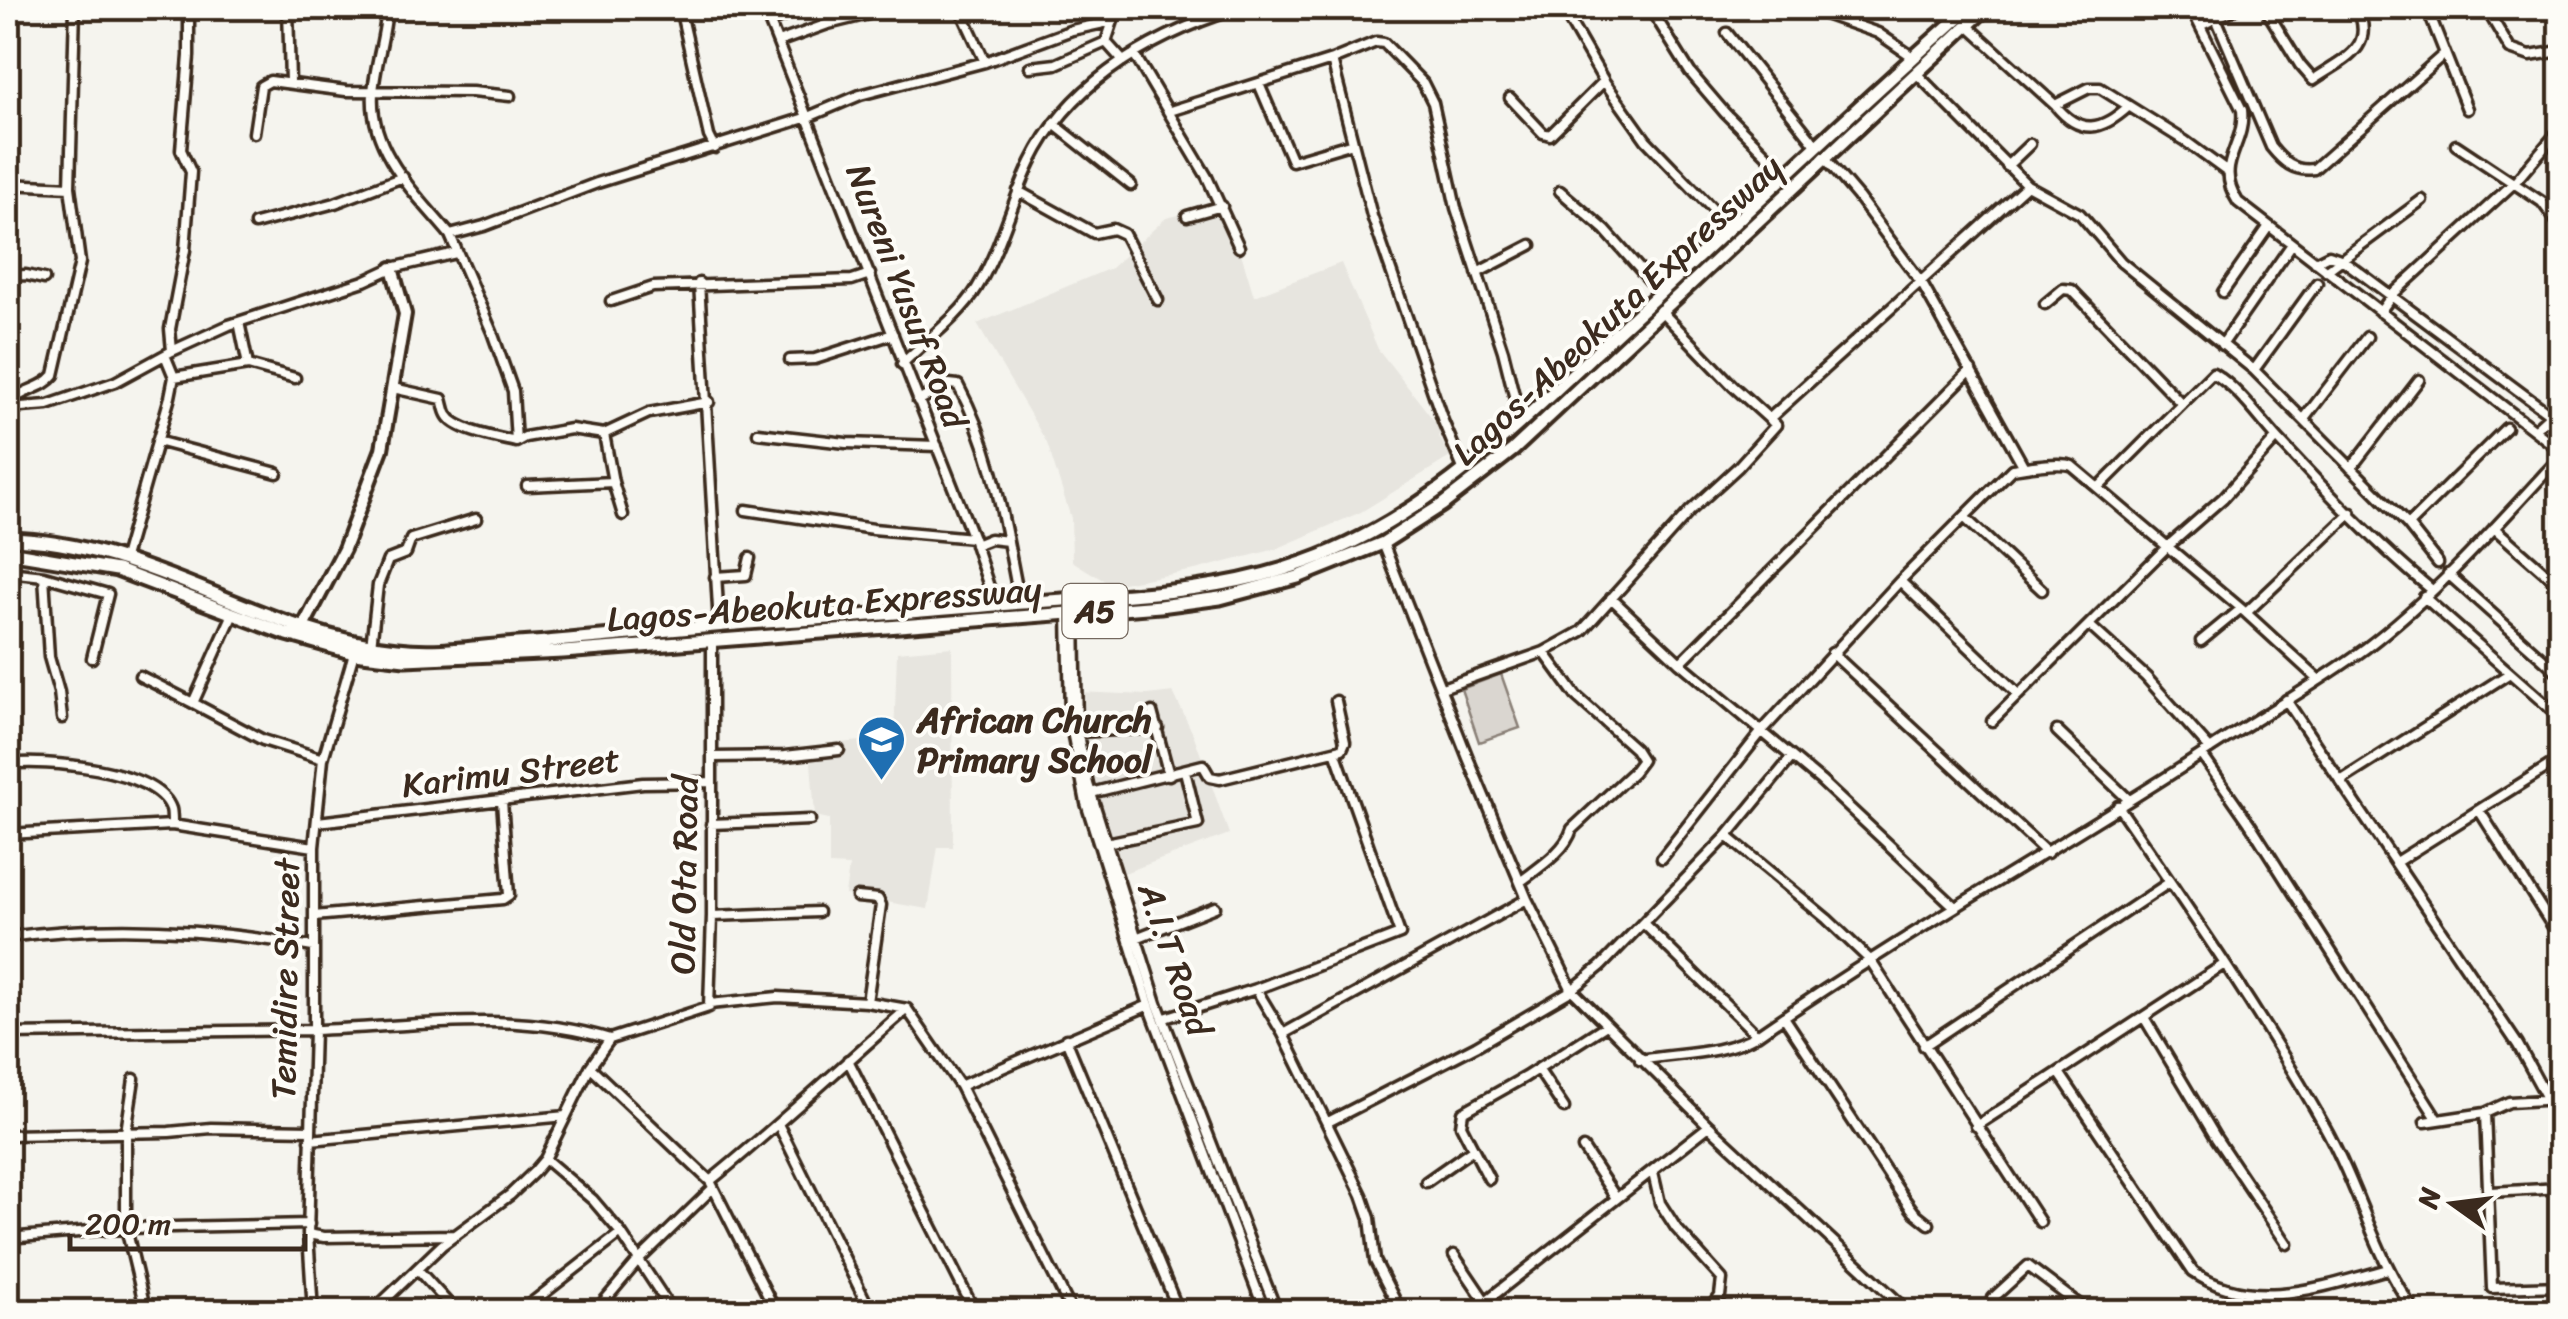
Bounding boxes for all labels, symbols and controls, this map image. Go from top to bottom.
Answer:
street label: Lagos-Abeokuta Expressway [1437,139,1797,481]
street label: Nureni Yusuf Road [828,154,987,440]
street label: Lagos-Abeokuta Expressway [605,558,1043,650]
road number: A5 [1062,584,1128,638]
place label: African Church Primary School [915,689,1154,791]
school or university icon: African Church Primary School [856,714,908,782]
street label: Karimu Street [398,728,624,816]
street label: Old Ota Road [651,773,717,975]
street label: Temidire Street [252,856,318,1100]
street label: A.I.T Road [1120,873,1231,1046]
north arrow [2403,1154,2503,1254]
text: N [2403,1182,2455,1214]
scale bar [70,1189,305,1251]
text: 200 m [85,1197,171,1251]

